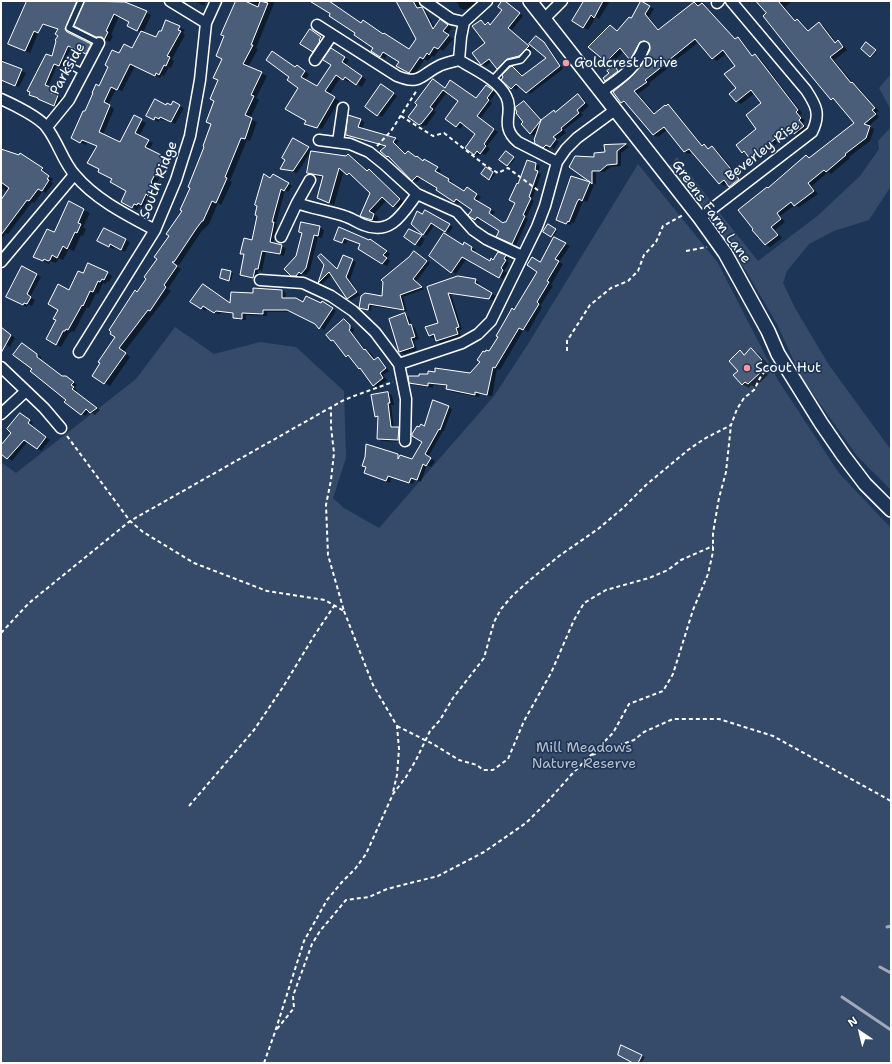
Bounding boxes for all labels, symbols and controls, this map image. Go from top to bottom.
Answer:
street label: Parkside [47,40,89,98]
place label: Goldcrest Drive [574,55,678,71]
marker: Goldcrest Drive [561,58,571,68]
street label: Beverley Rise [723,117,803,185]
street label: South Ridge [136,139,182,221]
street label: Greens Farm Lane [668,157,754,267]
place label: Scout Hut [755,360,821,376]
marker: Scout Hut [742,363,752,373]
park label: Mill Meadows Nature Reserve [532,740,636,772]
north arrow [840,1012,880,1052]
text: N [845,1013,861,1030]

